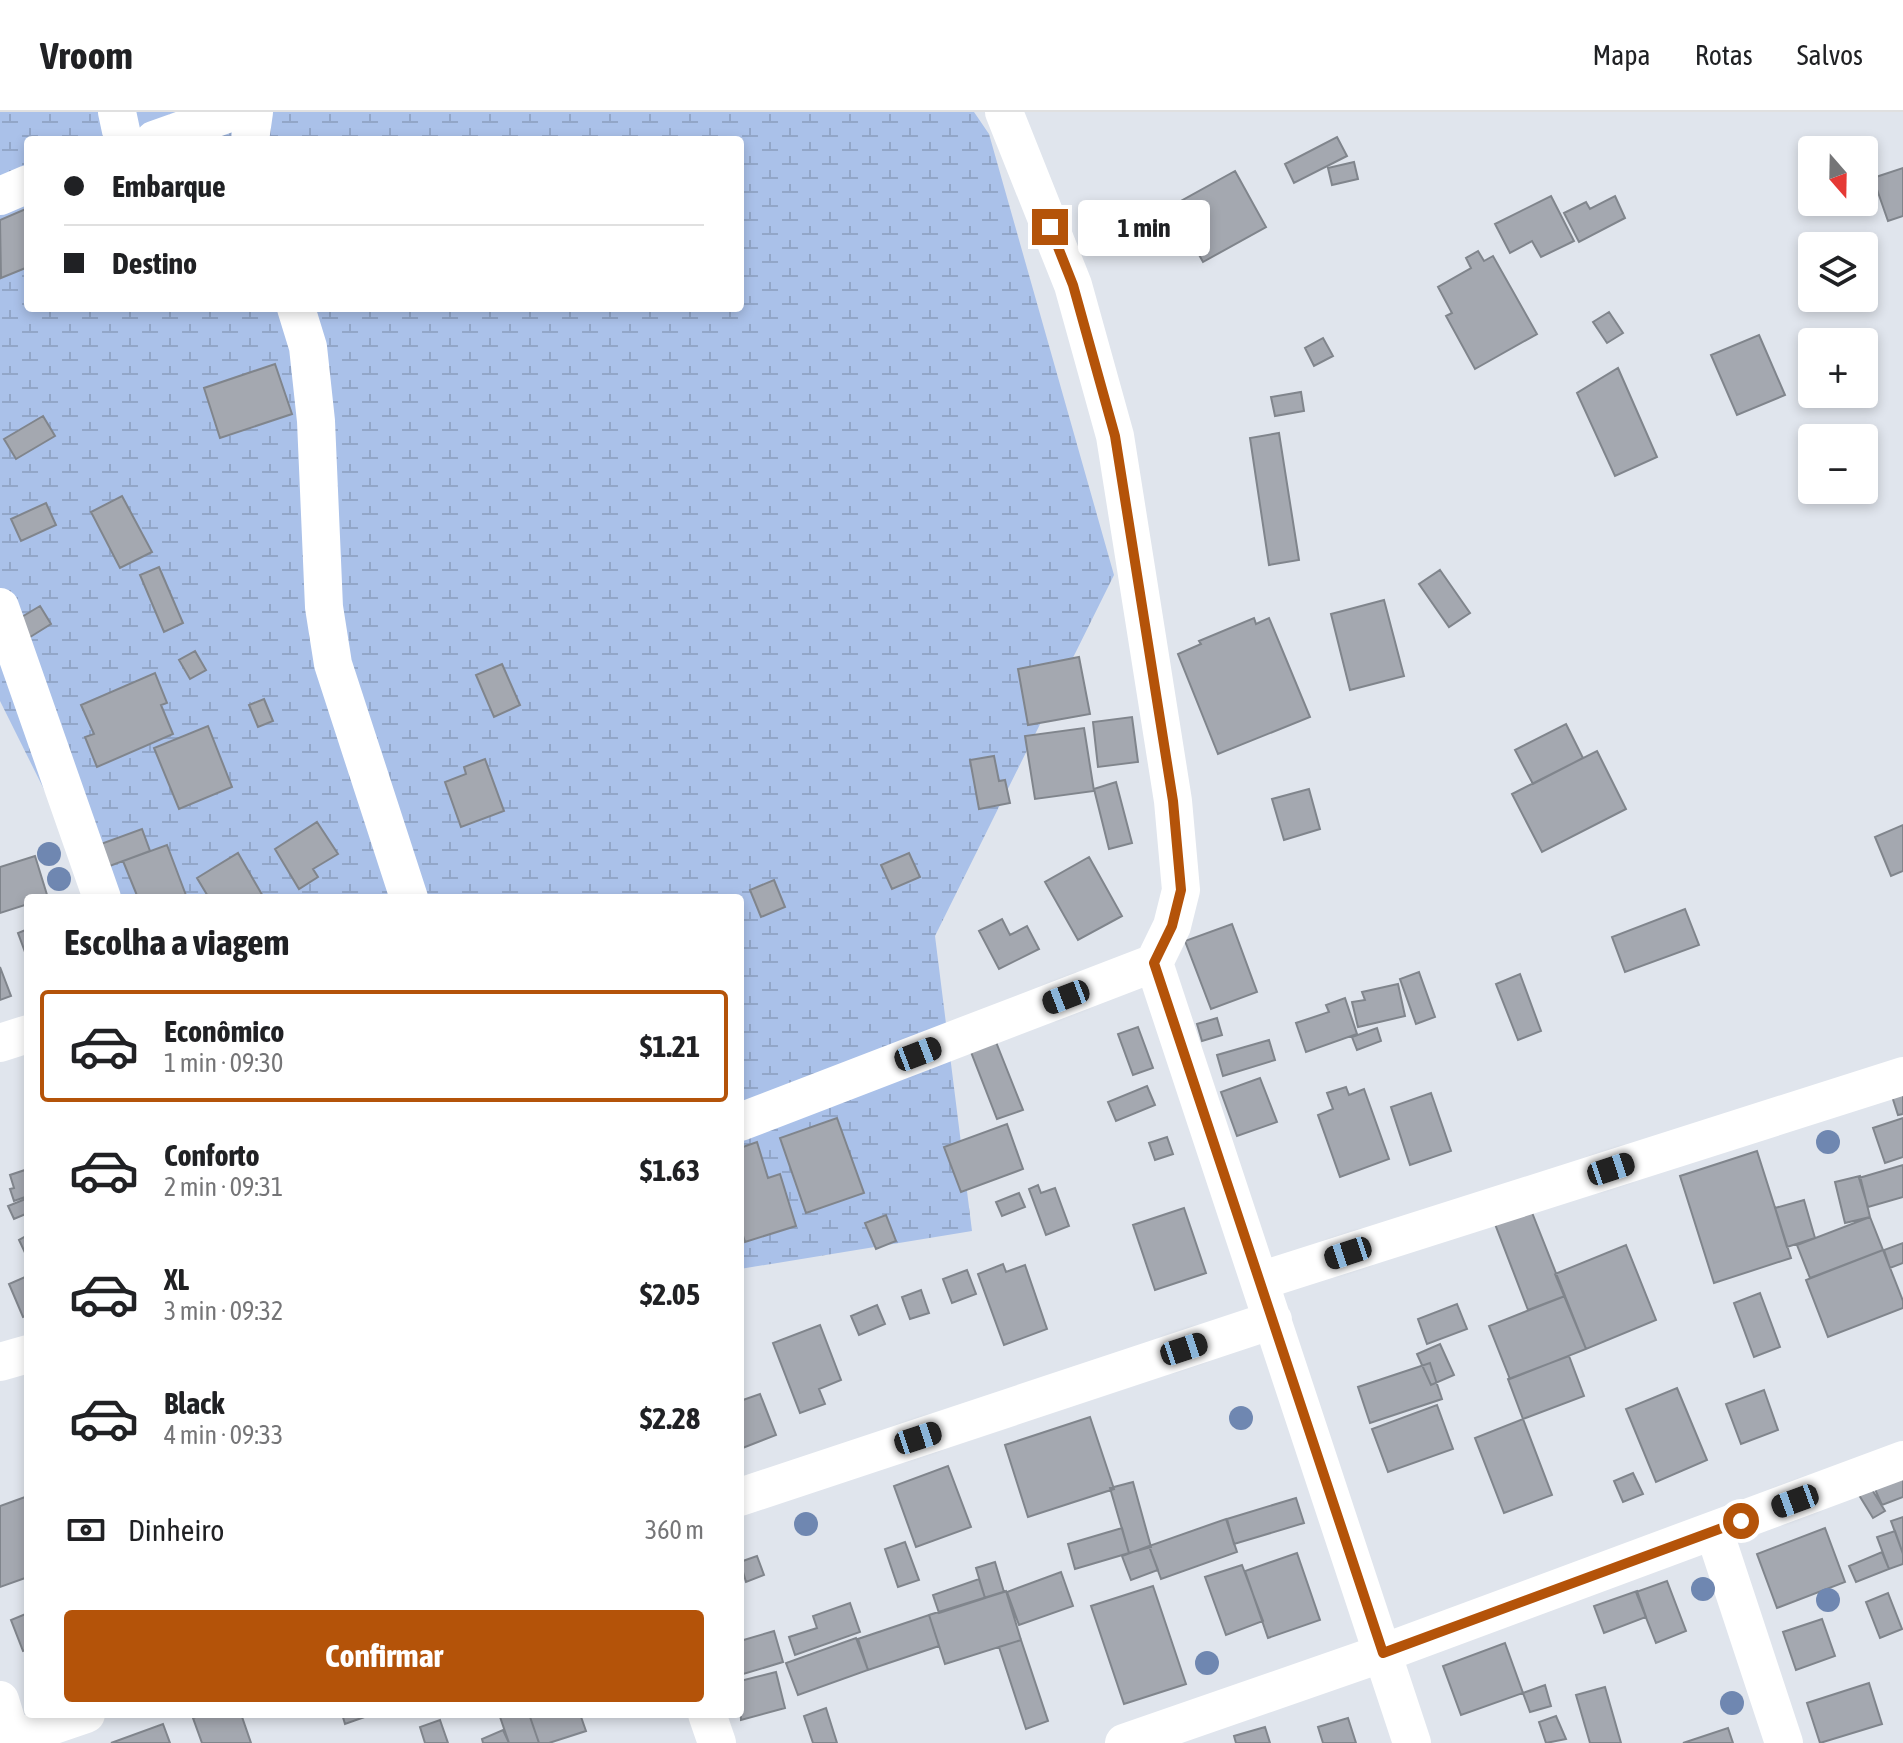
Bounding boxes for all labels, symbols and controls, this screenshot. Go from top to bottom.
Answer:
text: Vroom [40,34,133,77]
text: Mapa [1593,39,1651,71]
text: Rotas [1695,39,1753,71]
text: Salvos [1797,39,1863,71]
north arrow [1798,136,1878,216]
map controls [1798,136,1878,504]
text: Embarque [112,169,226,203]
callout: 1 min [1078,199,1210,255]
route end [1032,209,1068,245]
text: 1 min [1117,213,1171,243]
button: layers [1798,232,1878,312]
text: Destino [112,246,197,280]
button: + [1798,328,1878,408]
button: − [1798,424,1878,504]
text: Escolha a viagem [64,921,290,963]
car [1039,977,1093,1017]
icon: car [68,1010,140,1082]
text: Econômico [164,1014,284,1048]
text: $1.21 [640,1029,700,1063]
car [891,1034,945,1074]
text: 1 min · 09:30 [164,1048,283,1078]
icon: car [68,1134,140,1206]
text: Conforto [164,1138,260,1172]
car [1584,1150,1638,1188]
text: $1.63 [640,1153,700,1187]
text: 2 min · 09:31 [164,1172,283,1202]
car [1321,1234,1375,1272]
icon: car [68,1258,140,1330]
text: XL [164,1262,189,1296]
text: $2.05 [640,1277,700,1311]
text: 3 min · 09:32 [164,1296,283,1326]
car [1157,1330,1211,1368]
icon: car [68,1382,140,1454]
text: Black [164,1386,224,1420]
text: $2.28 [640,1401,700,1435]
car [891,1419,945,1457]
text: 4 min · 09:33 [164,1420,283,1450]
car [1768,1482,1822,1520]
route start [1723,1503,1759,1539]
icon: cash [64,1508,108,1552]
text: Dinheiro [128,1513,224,1547]
text: 360 m [645,1515,704,1545]
button: Confirmar [64,1610,704,1702]

